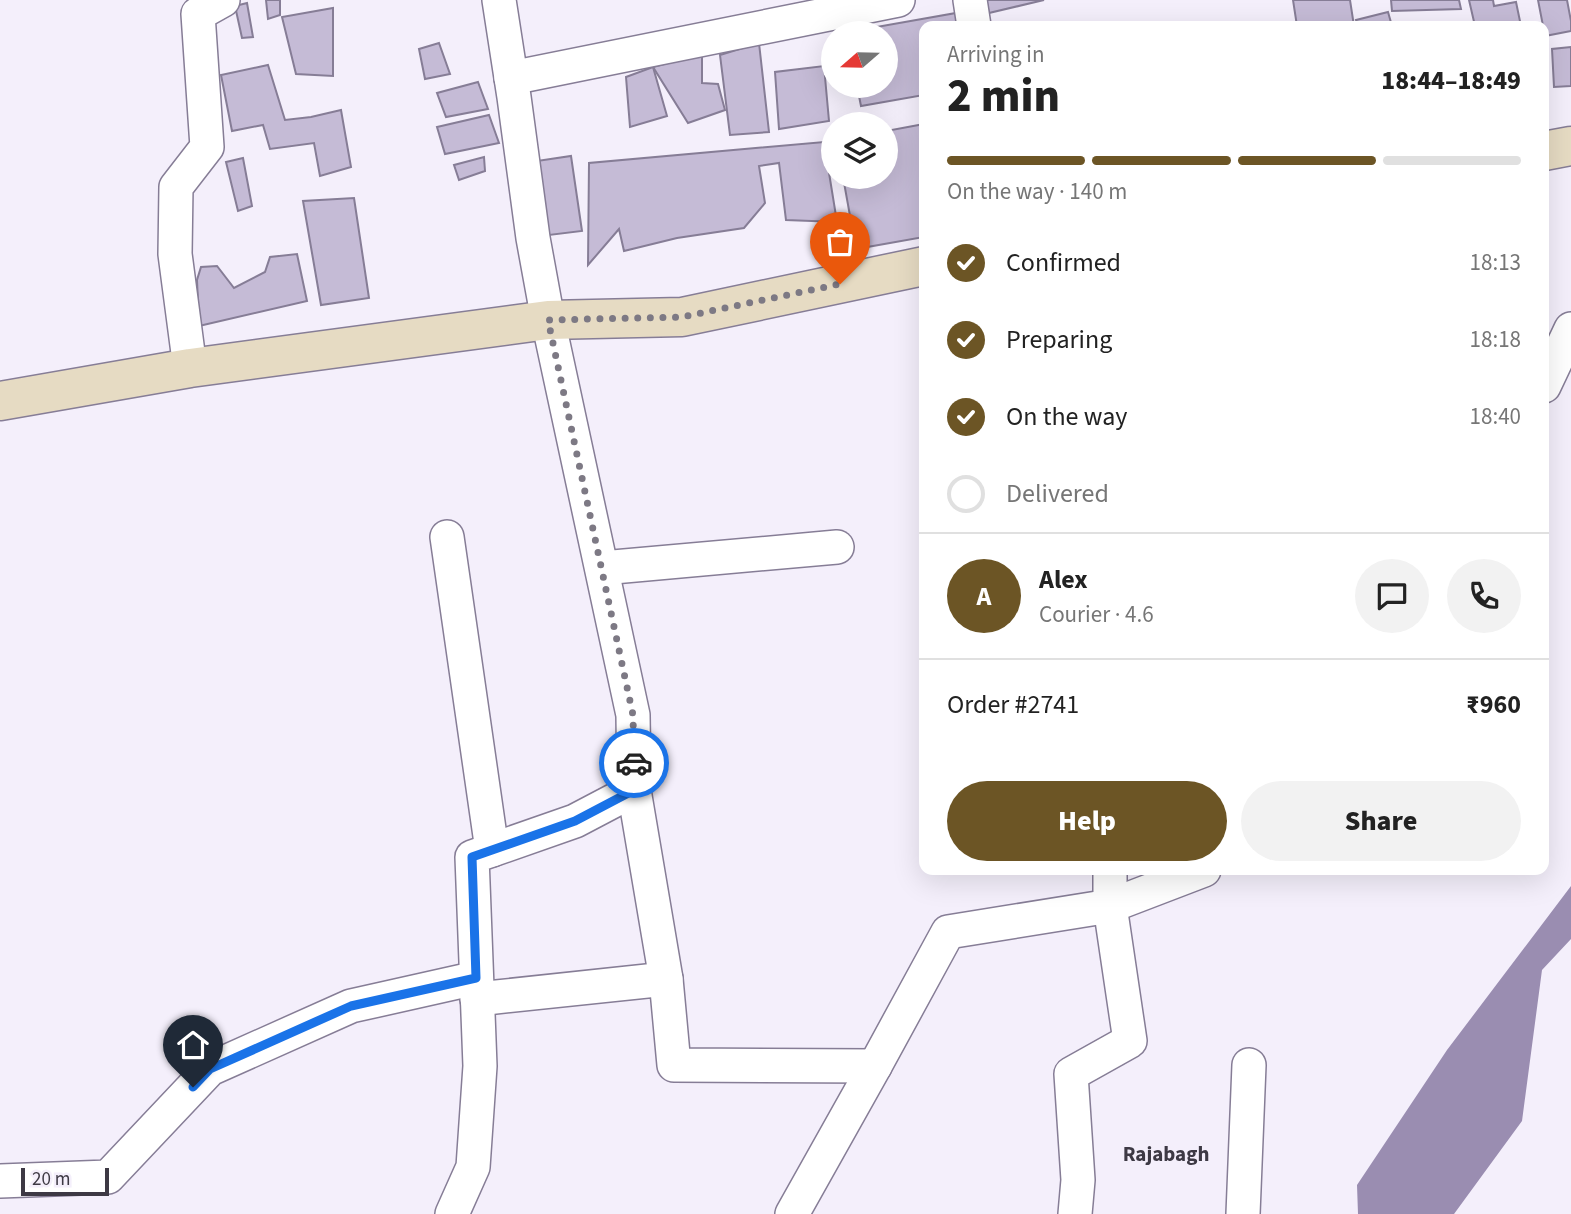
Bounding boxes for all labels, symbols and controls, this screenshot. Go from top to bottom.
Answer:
north arrow [821,21,898,98]
map controls [821,21,898,189]
text: Arriving in [947,38,1045,71]
text: 18:44–18:49 [1381,62,1521,99]
text: 2 min [947,64,1060,129]
button: layers [821,112,898,189]
text: On the way · 140 m [947,175,1127,208]
pin [810,212,870,284]
icon: bag [821,223,859,261]
icon: check [947,244,985,282]
text: Confirmed [1006,244,1121,281]
text: 18:13 [1470,246,1521,279]
icon: check [947,321,985,359]
text: Preparing [1006,321,1112,358]
text: 18:18 [1470,323,1521,356]
icon: check [947,398,985,436]
text: On the way [1006,398,1127,435]
text: 18:40 [1470,400,1521,433]
text: Delivered [1006,475,1109,512]
button: chat [1355,559,1429,633]
button: phone [1447,559,1521,633]
text: Alex [1039,561,1088,598]
text: A [977,578,991,615]
text: Courier · 4.6 [1039,598,1154,631]
text: Order #2741 [947,686,1079,723]
text: ₹960 [1466,686,1521,723]
courier [599,728,669,798]
icon: car [615,744,653,782]
button: Help [947,781,1227,861]
button: Share [1241,781,1521,861]
pin [163,1015,223,1087]
icon: home [174,1026,212,1064]
district label: Rajabagh [1123,1139,1209,1169]
scale bar [21,1165,108,1197]
text: 20 m [32,1166,70,1193]

